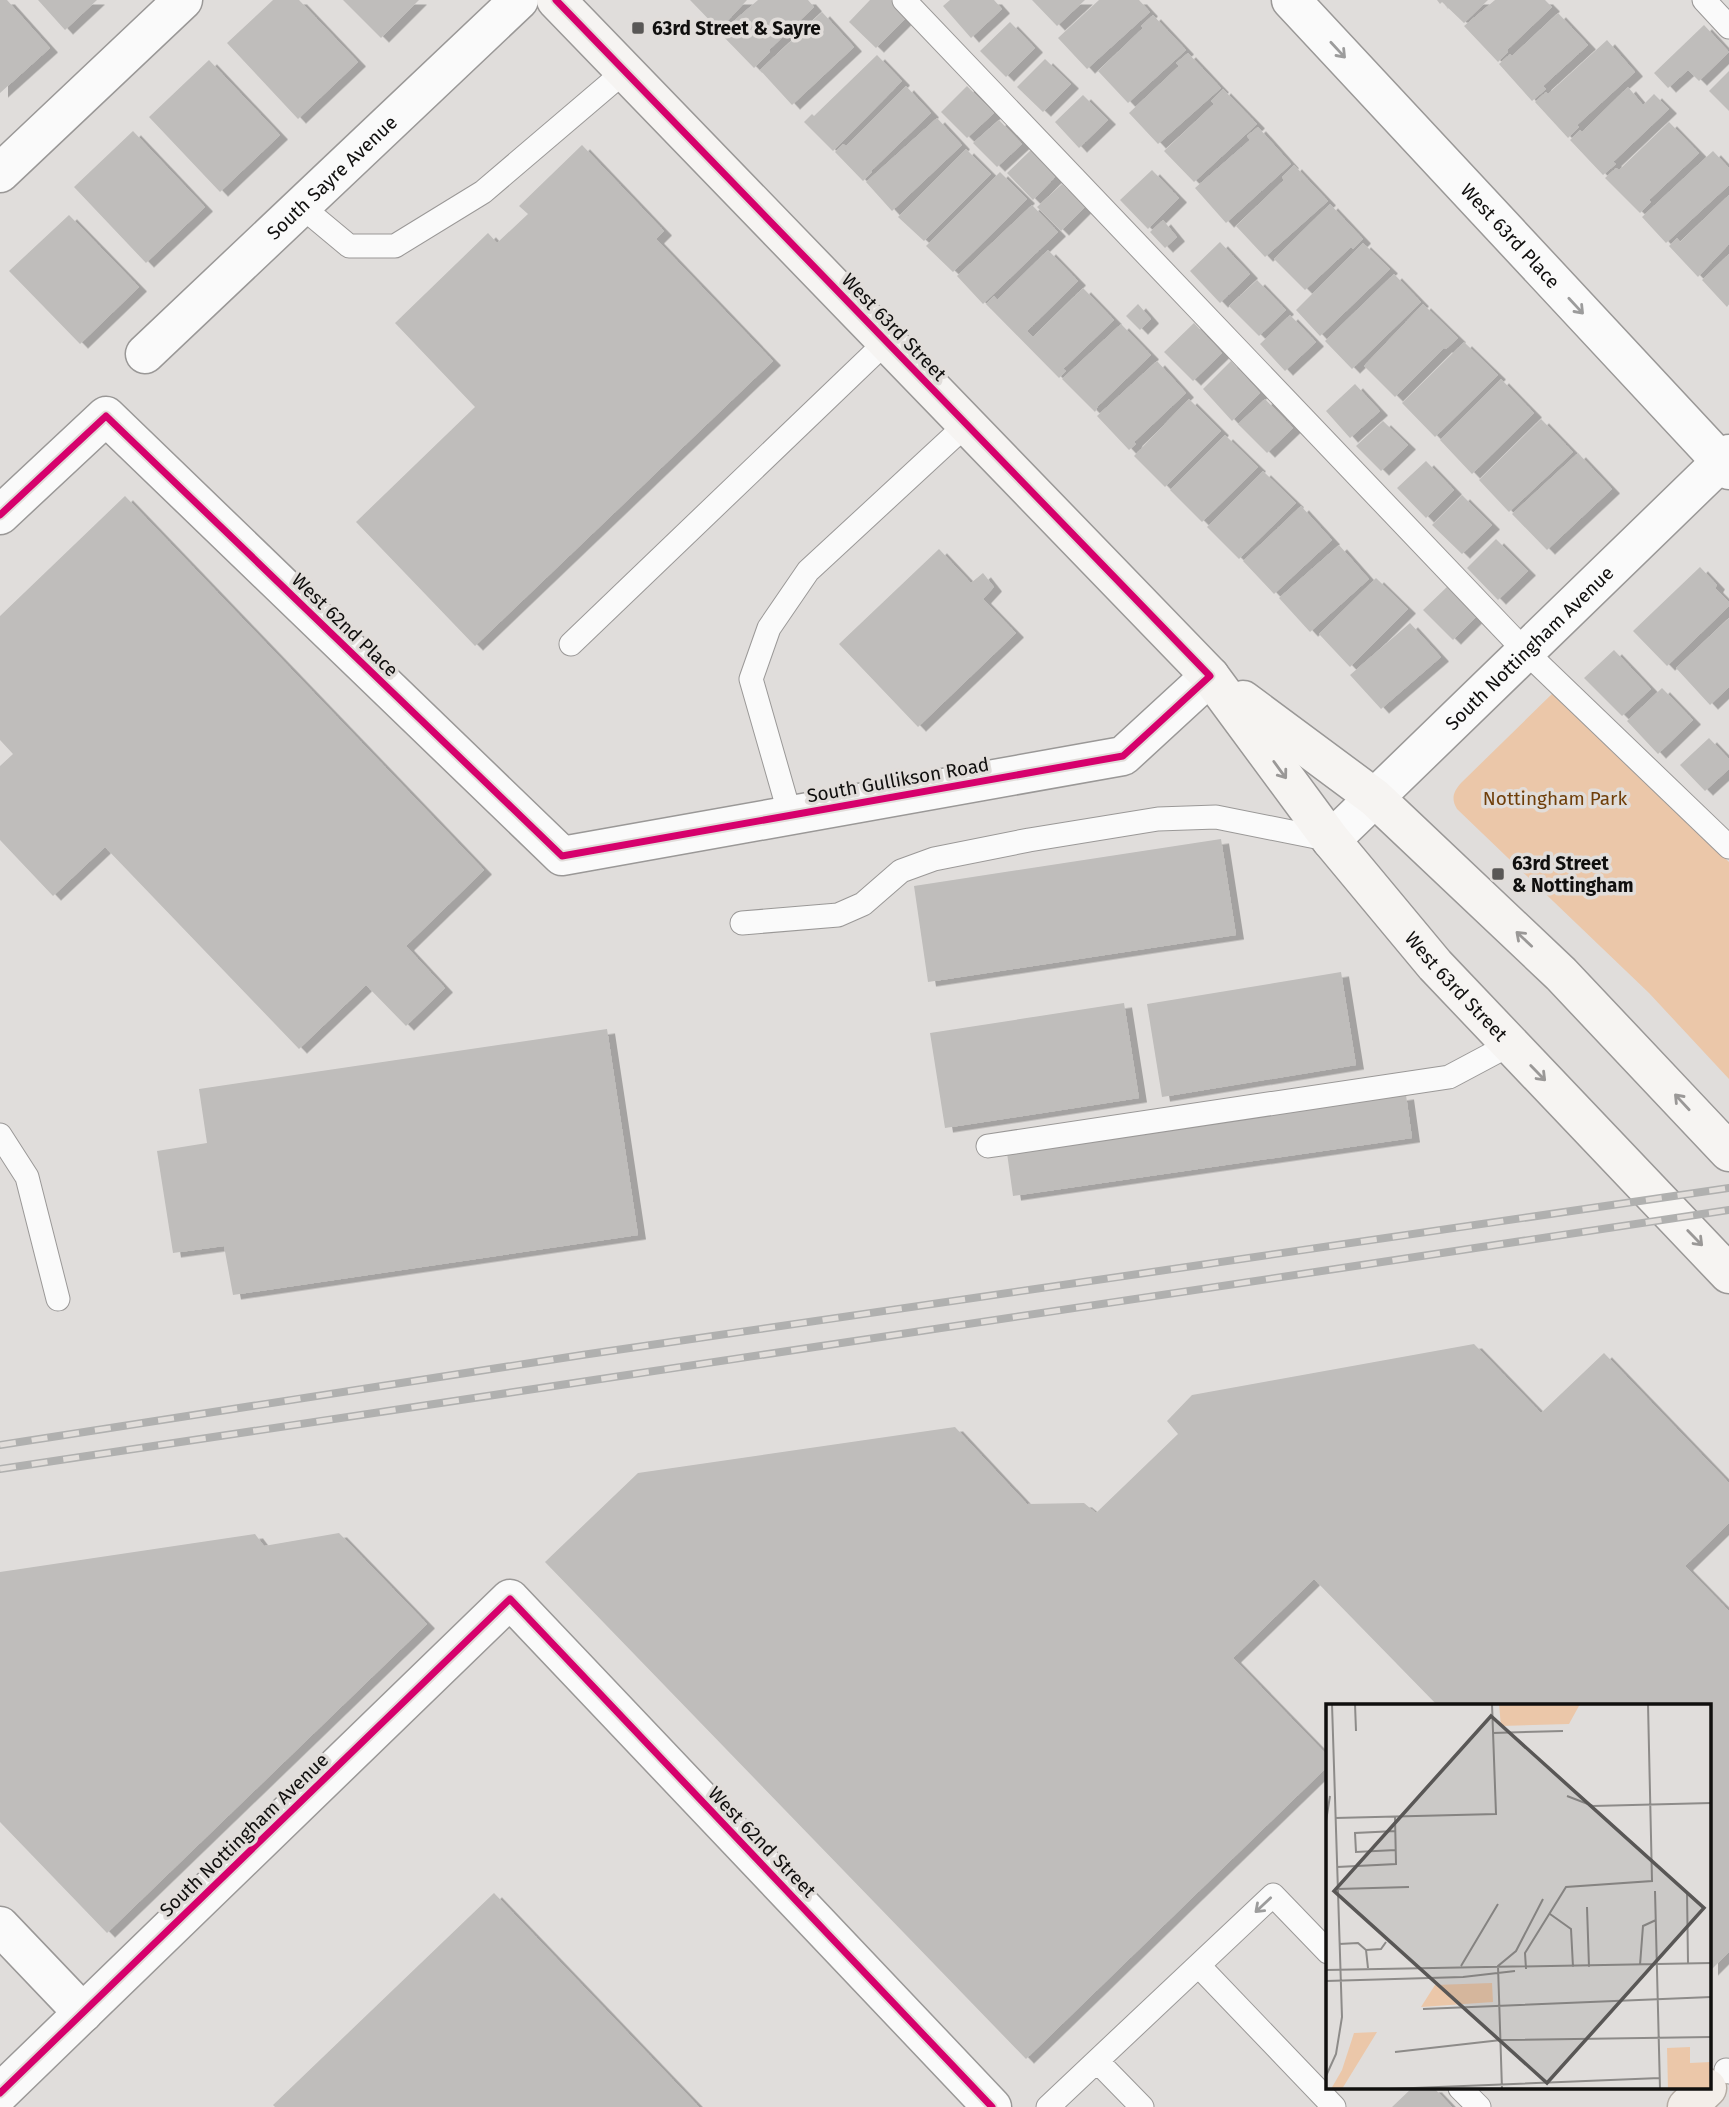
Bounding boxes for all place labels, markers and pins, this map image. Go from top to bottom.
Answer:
place label: 63rd Street & Sayre [652,17,821,40]
marker: 63rd Street & Sayre [630,20,646,36]
place label: 63rd Street & Nottingham [1512,852,1634,897]
marker: 63rd Street & Nottingham [1490,866,1506,882]

